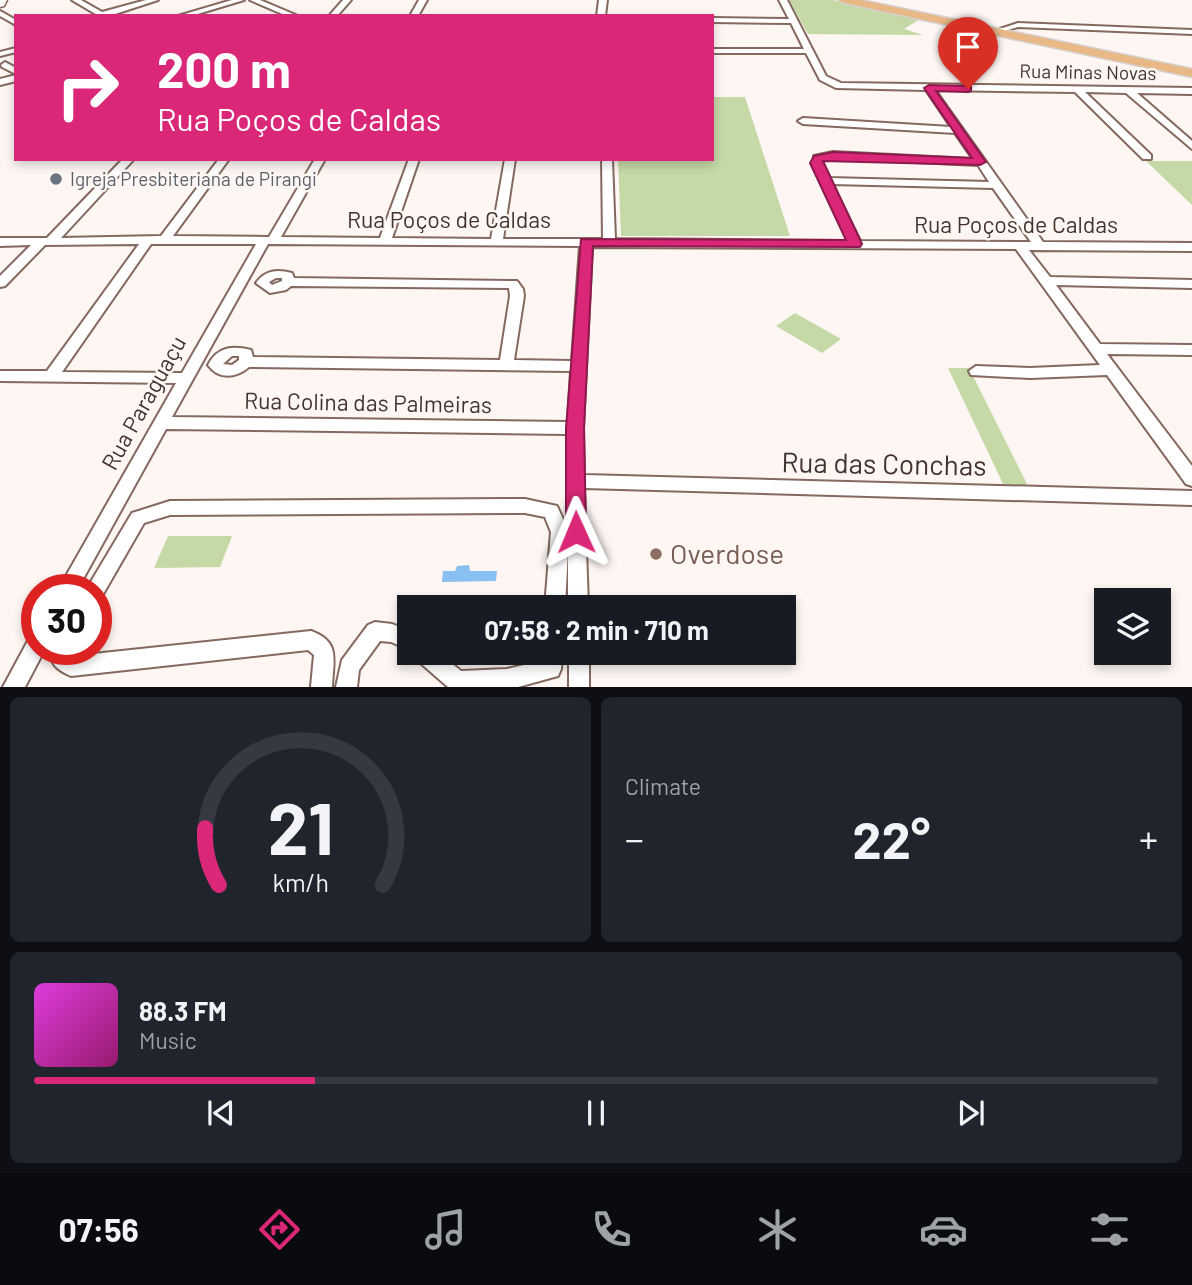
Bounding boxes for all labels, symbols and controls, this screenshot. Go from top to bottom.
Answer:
pin [938,17,998,89]
icon: arrive [949,28,987,66]
text: 200 m [157,39,291,98]
icon: right [42,42,133,133]
street label: Rua Minas Novas [1019,59,1157,84]
text: Rua Poços de Caldas [157,99,441,137]
place label: Igreja Presbiteriana de Pirangi [70,167,317,190]
marker: Igreja Presbiteriana de Pirangi [48,171,64,187]
street label: Rua Poços de Caldas [347,205,551,233]
street label: Rua Poços de Caldas [914,210,1118,238]
street label: Rua Paraguaçu [95,331,191,474]
street label: Rua Colina das Palmeiras [244,386,492,418]
street label: Rua das Conchas [781,444,987,482]
position arrow [539,495,613,569]
place label: Overdose [670,536,784,570]
marker: Overdose [648,546,664,562]
speed limit sign: 30 [21,574,112,665]
map controls [1094,588,1171,665]
button: layers [1094,588,1171,665]
text: 07:58 · 2 min · 710 m [484,614,709,645]
text: Climate [625,772,701,800]
text: 21 [267,783,334,871]
text: 22° [853,807,930,869]
text: − [625,815,644,861]
text: + [1139,815,1158,861]
text: km/h [272,867,329,897]
text: 88.3 FM [139,995,227,1026]
text: Music [139,1026,197,1054]
icon: previous [202,1094,240,1132]
icon: pause [577,1094,615,1132]
icon: next [952,1094,990,1132]
icon: directions [255,1205,304,1254]
icon: music [421,1205,470,1254]
icon: phone [587,1205,636,1254]
icon: climate [753,1205,802,1254]
icon: car [919,1205,968,1254]
icon: filters [1085,1205,1134,1254]
text: 07:56 [58,1210,139,1248]

